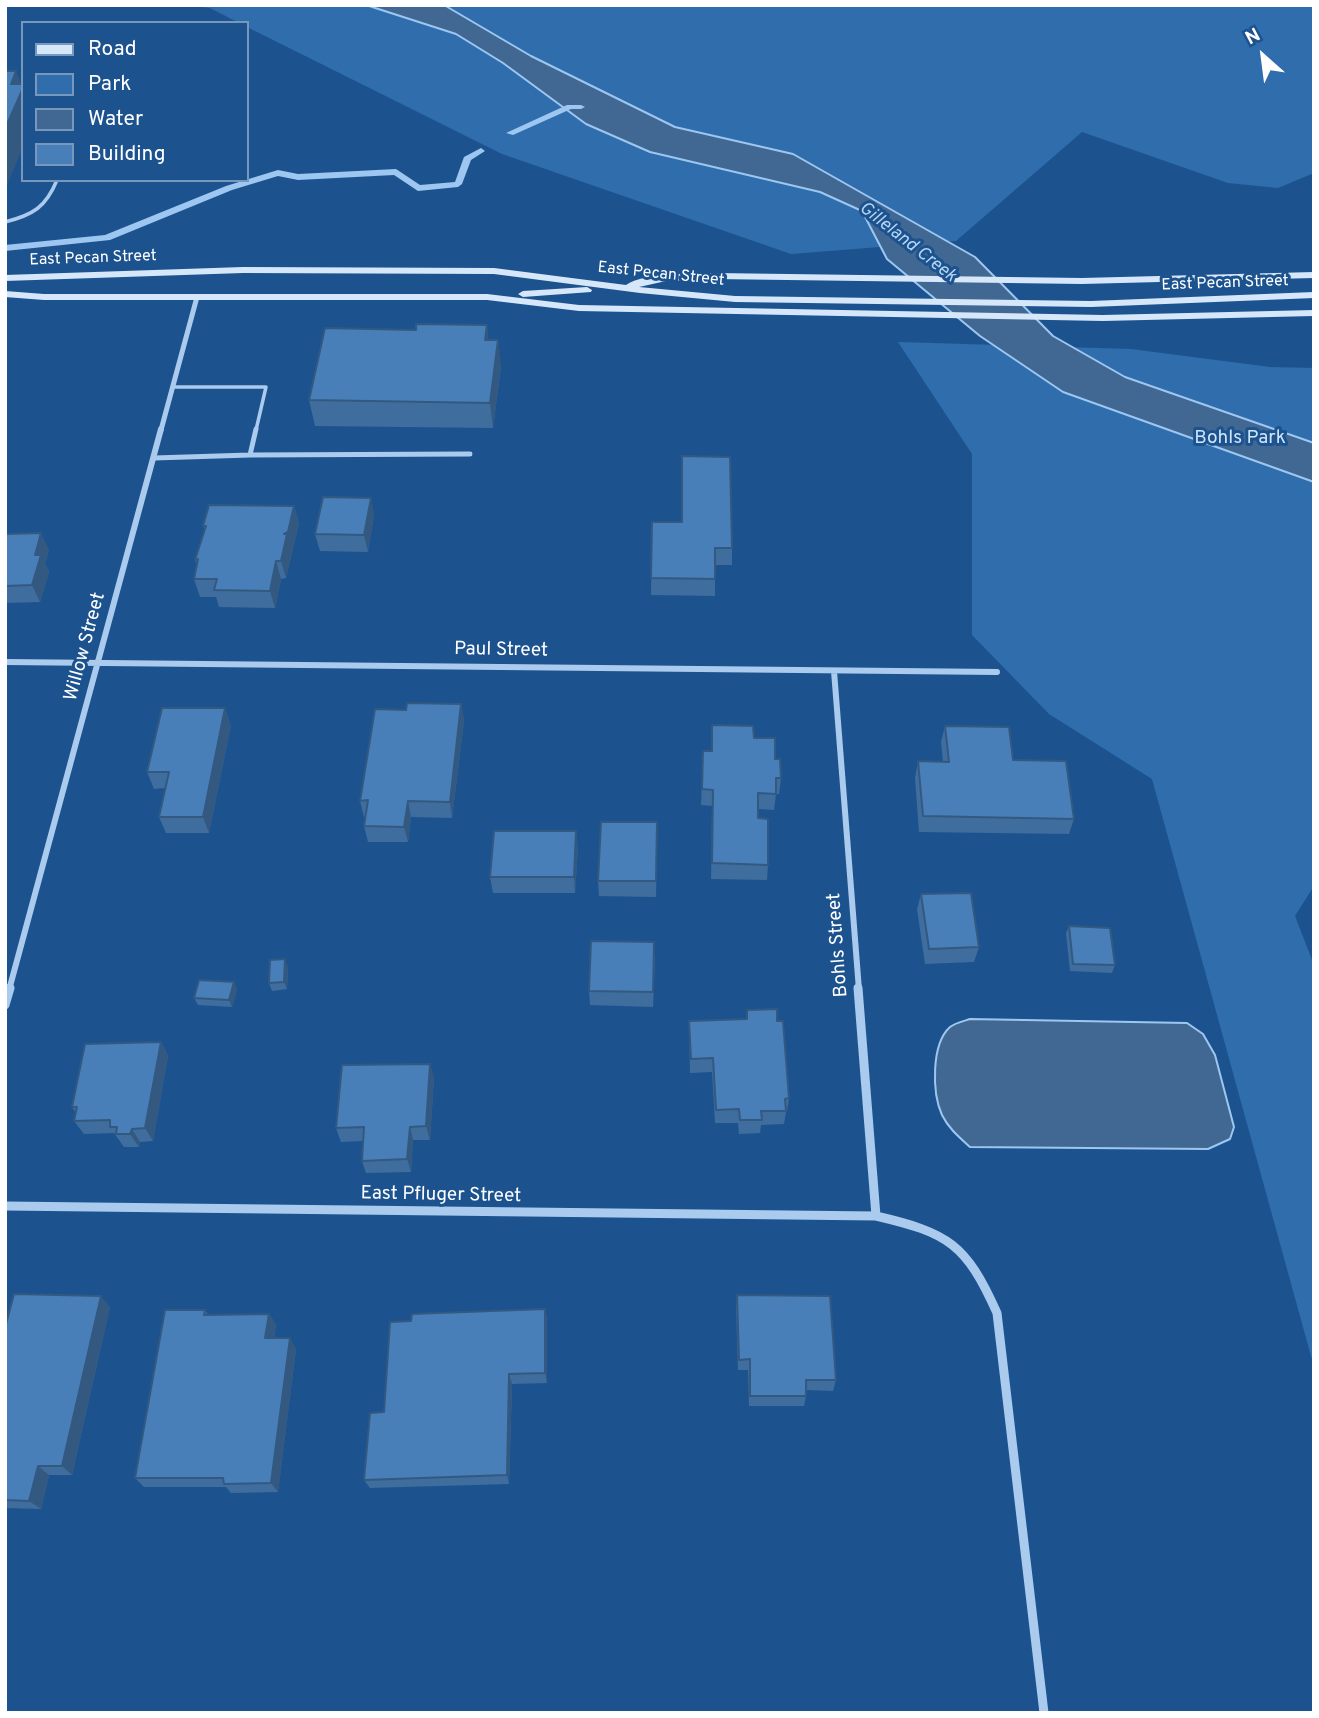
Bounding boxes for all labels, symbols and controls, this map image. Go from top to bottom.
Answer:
legend [21,21,248,182]
north arrow [1228,21,1298,91]
text: N [1241,24,1265,51]
text: Road [88,36,137,63]
text: Park [88,71,131,98]
text: Water [88,106,143,133]
text: Building [88,141,166,168]
water label: Gilleland Creek [854,198,960,288]
street label: East Pecan Street [29,247,157,271]
street label: East Pecan Street [597,259,725,291]
street label: East Pecan Street [1161,272,1289,296]
park label: Bohls Park [1194,428,1286,450]
street label: Willow Street [61,590,111,704]
street label: Paul Street [454,639,548,663]
street label: Bohls Street [824,892,854,998]
street label: East Pfluger Street [360,1183,522,1209]

